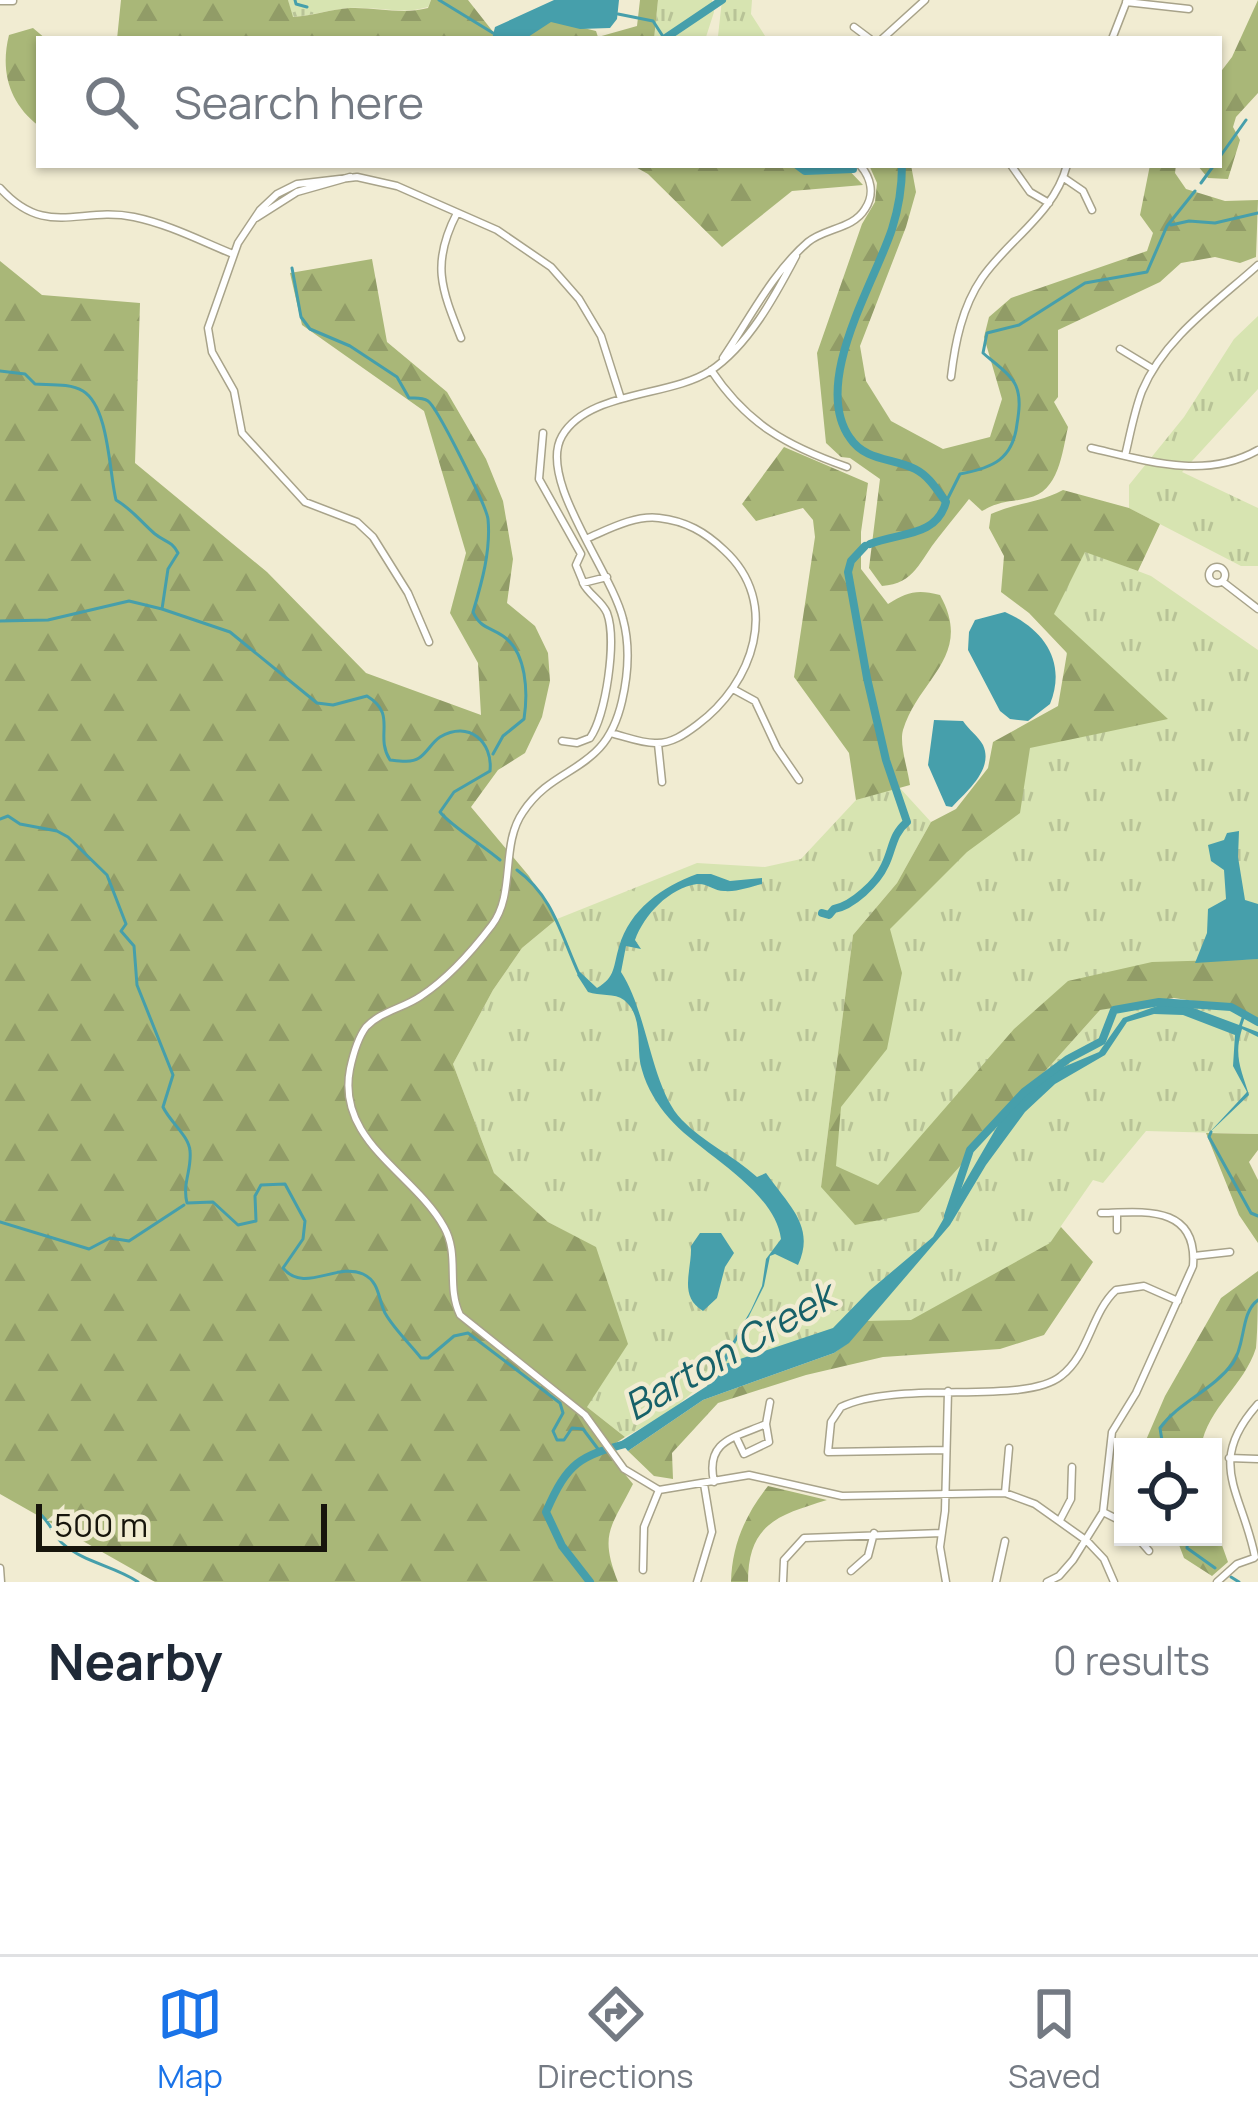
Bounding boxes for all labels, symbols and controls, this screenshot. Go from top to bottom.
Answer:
search box [36,36,1222,168]
icon: search [78,69,144,135]
text: Search here [174,71,424,133]
water label: Barton Creek [613,1265,849,1432]
map controls [1114,1438,1222,1546]
button: locate [1114,1438,1222,1546]
scale bar [36,1498,327,1551]
text: 500 m [54,1502,148,1547]
text: Nearby [48,1626,223,1695]
text: 0 results [1053,1633,1210,1687]
tab: Map [157,1981,223,2098]
tab: Directions [537,1981,694,2098]
tab: Saved [1008,1981,1101,2098]

